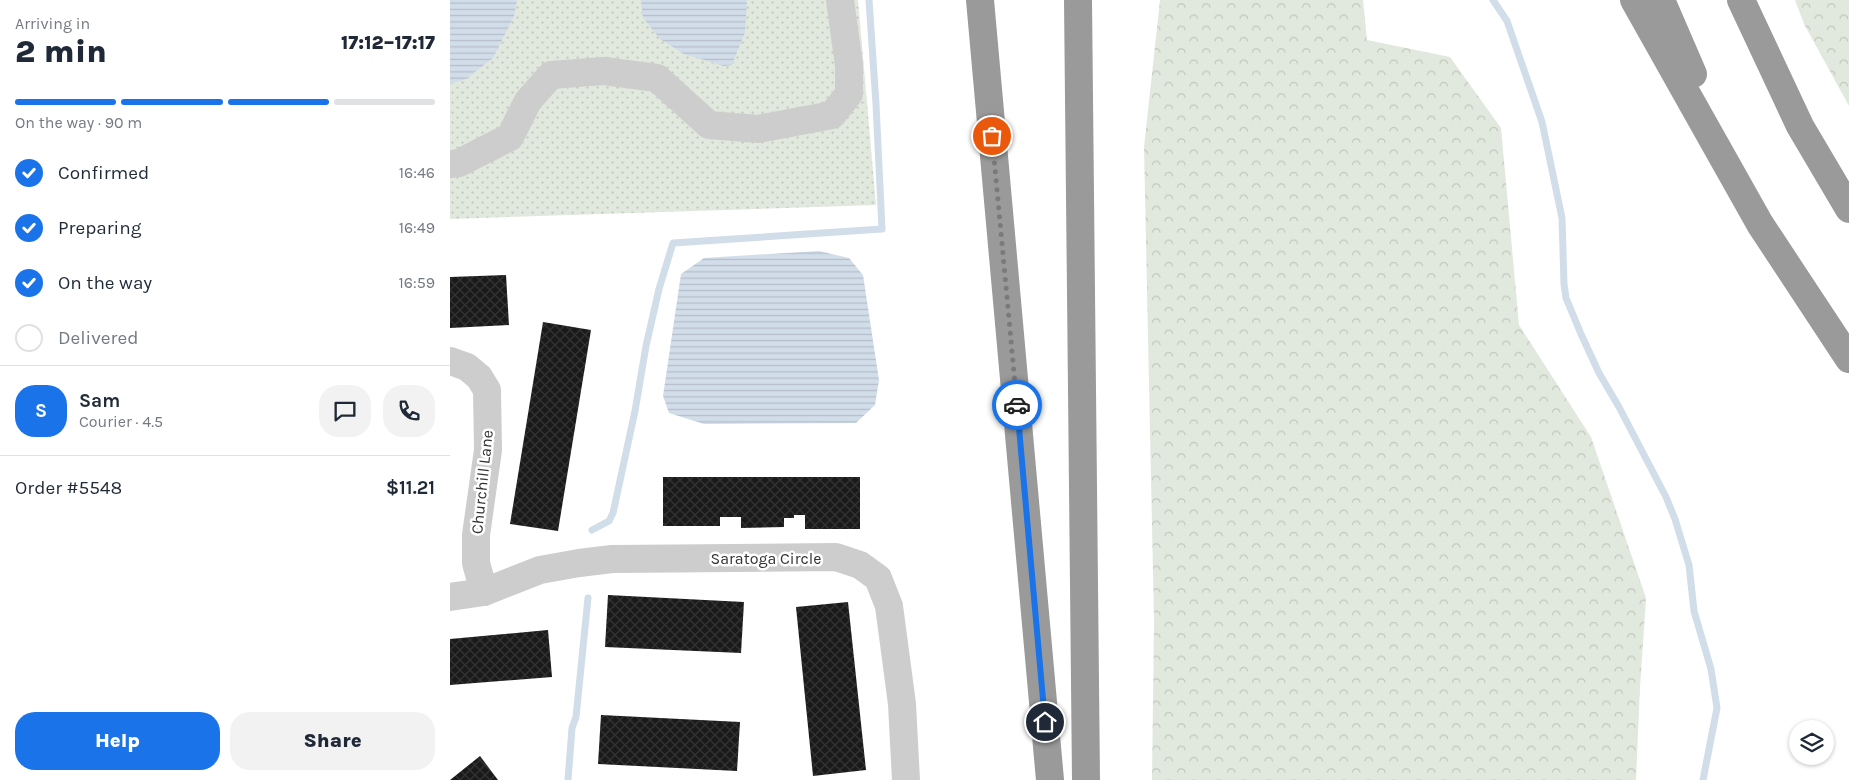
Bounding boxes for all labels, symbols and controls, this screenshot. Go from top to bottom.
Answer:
text: Arriving in [15,14,90,33]
text: 17:12–17:17 [341,32,435,54]
text: 2 min [15,33,107,70]
text: On the way · 90 m [15,113,142,132]
pin [971,115,1013,157]
icon: bag [978,122,1006,150]
icon: check [15,159,43,187]
text: Confirmed [58,162,149,184]
text: 16:46 [399,163,435,182]
icon: check [15,214,43,242]
text: Preparing [58,217,141,239]
text: 16:49 [399,218,435,237]
icon: check [15,269,43,297]
text: On the way [58,272,152,294]
text: 16:59 [399,273,435,292]
text: Delivered [58,327,138,349]
courier [992,380,1042,430]
button: chat [319,385,371,437]
button: phone [383,385,435,437]
text: Sam [79,390,120,412]
icon: car [1003,391,1031,419]
text: S [35,400,47,422]
text: Courier · 4.5 [79,412,163,431]
street label: Churchill Lane [467,429,497,535]
text: Order #5548 [15,477,122,499]
text: $11.21 [386,477,435,499]
street label: Saratoga Circle [711,549,821,568]
pin [1024,701,1066,743]
icon: home [1031,708,1059,736]
button: Help [15,712,220,770]
button: Share [230,712,435,770]
map controls [1789,720,1834,765]
button: layers [1789,720,1834,765]

